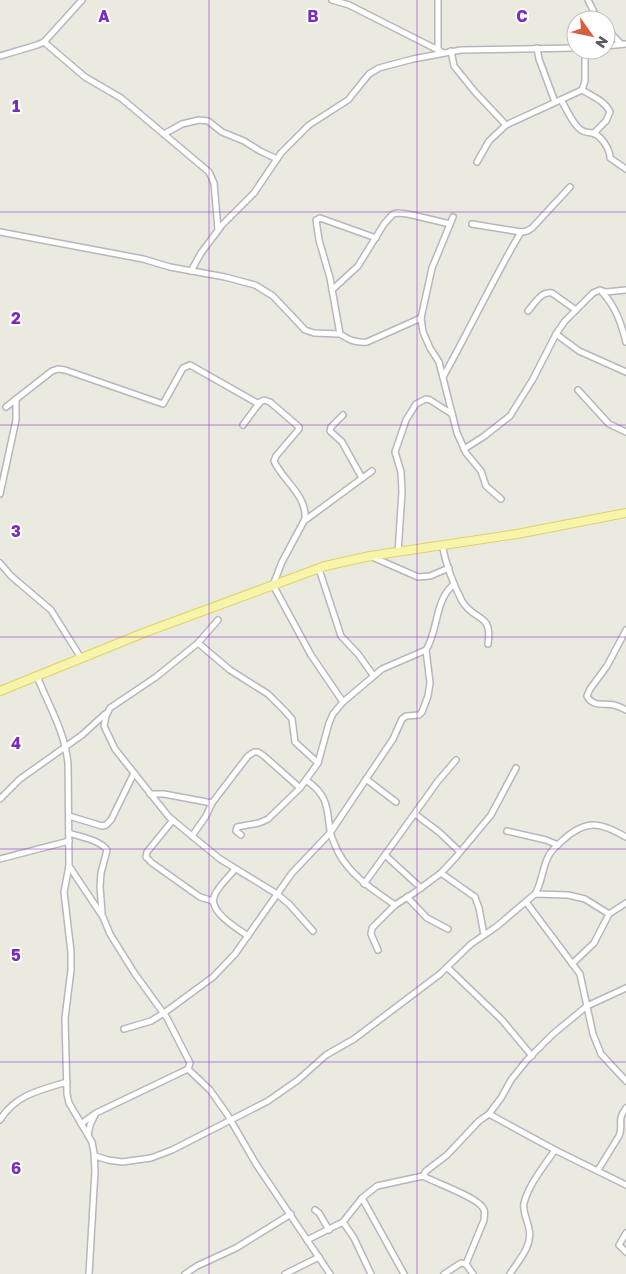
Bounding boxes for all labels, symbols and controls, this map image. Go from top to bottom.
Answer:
text: A [98,6,110,26]
text: B [307,6,319,26]
text: C [516,6,528,26]
north arrow [566,10,616,60]
text: N [592,33,612,51]
text: 1 [12,96,20,116]
text: 2 [11,308,21,328]
text: 3 [11,521,21,541]
text: 4 [11,733,21,753]
text: 5 [11,945,21,965]
text: 6 [11,1158,21,1178]

